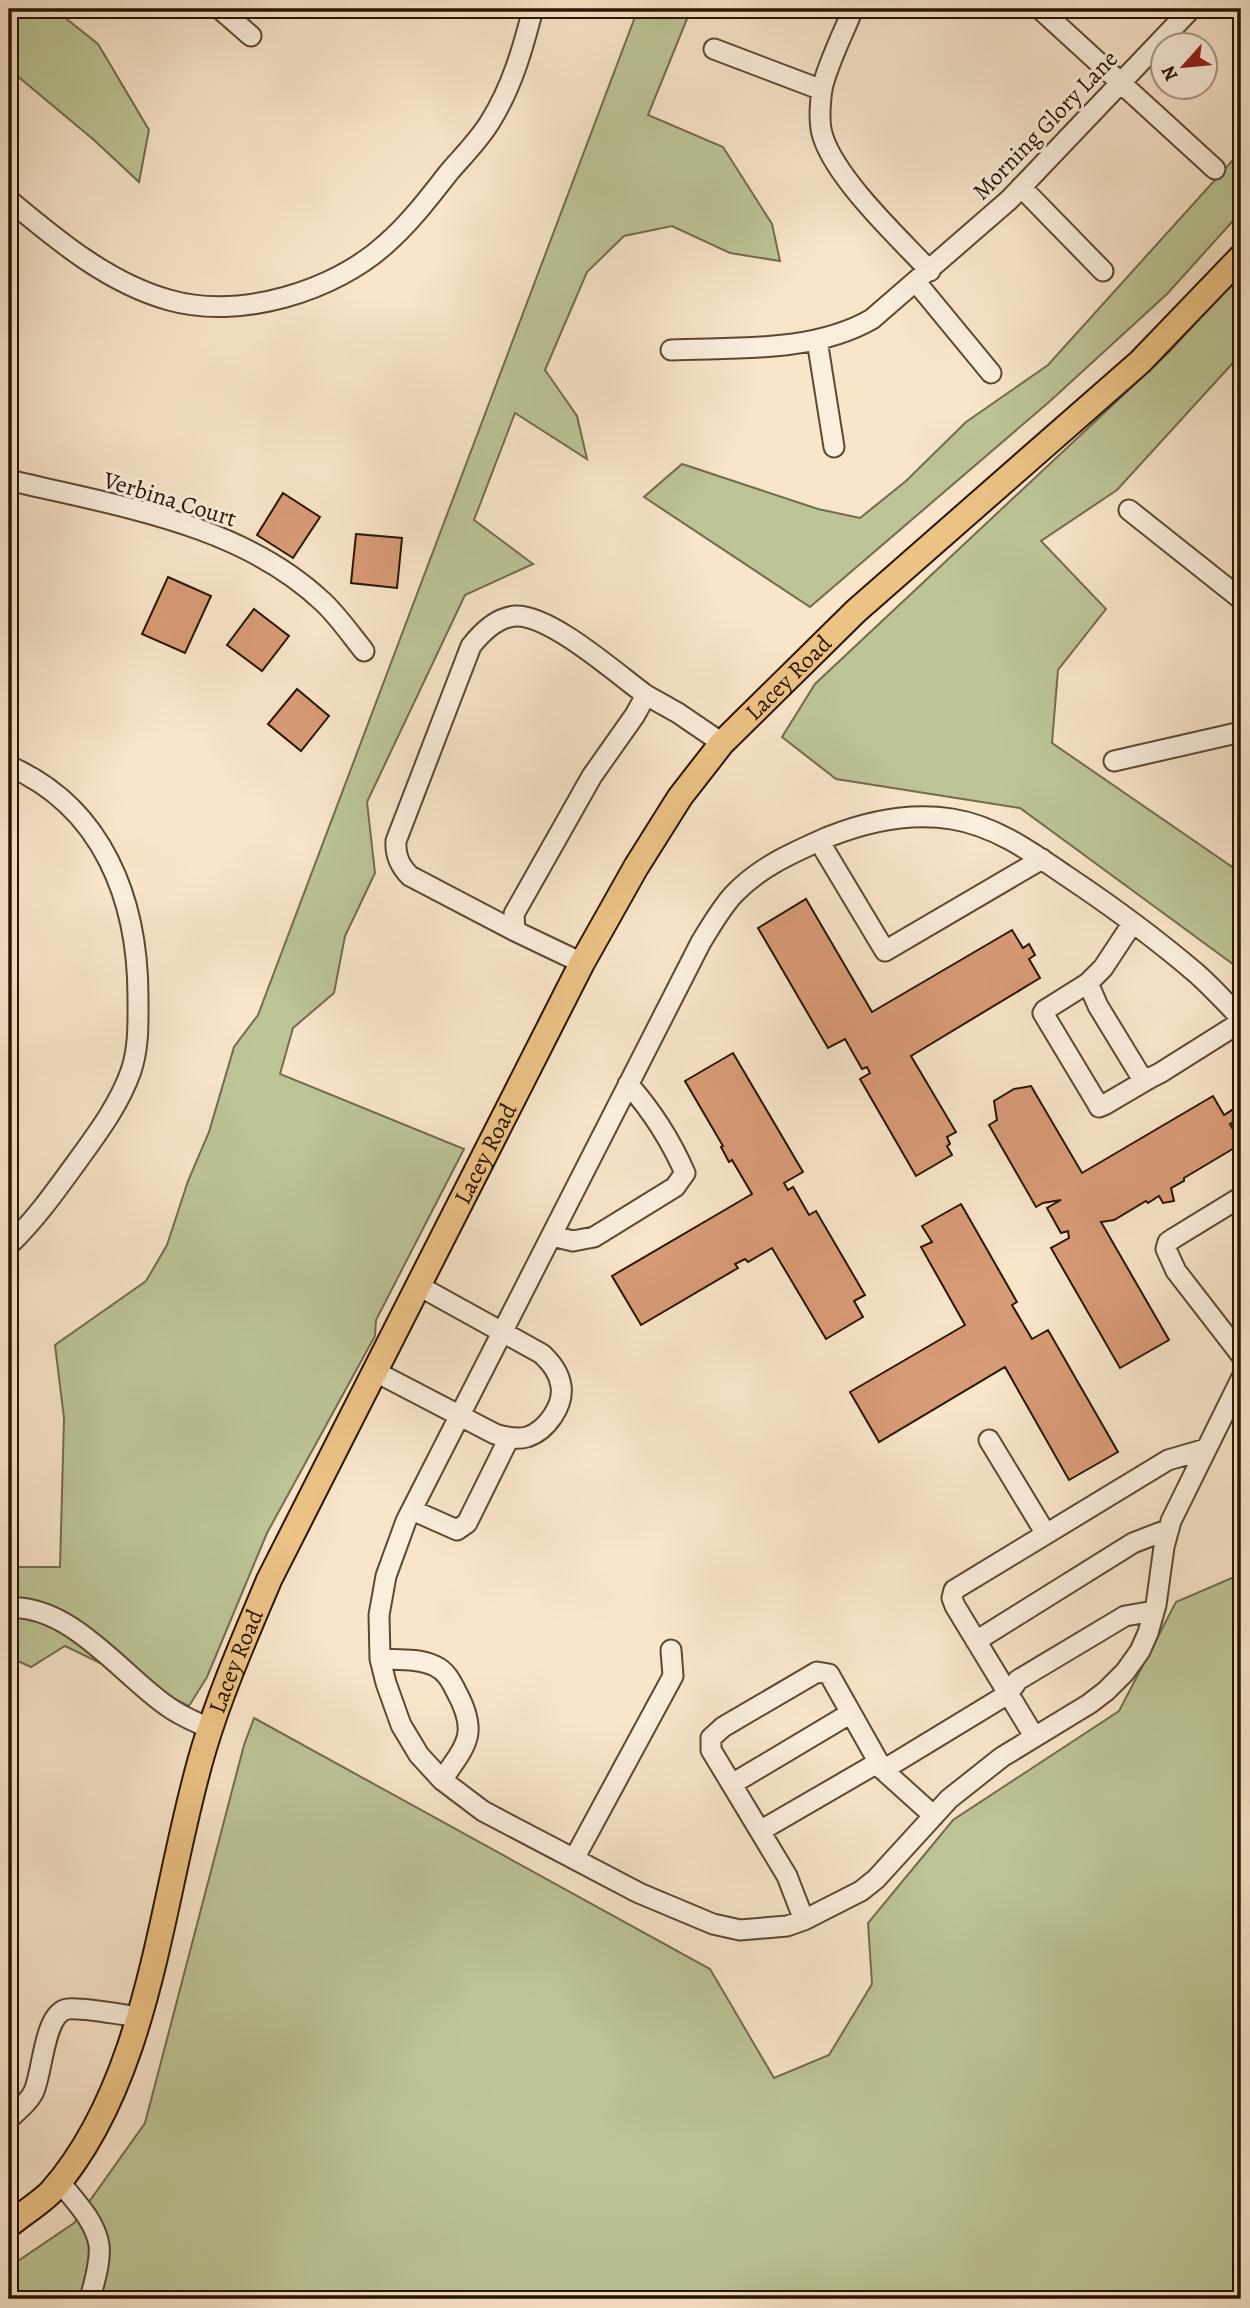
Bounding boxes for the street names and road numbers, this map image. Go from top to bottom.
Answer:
street label: Morning Glory Lane [965,43,1125,207]
street label: Verbina Court [99,463,240,534]
street label: Lacey Road [738,628,839,728]
street label: Lacey Road [446,1098,524,1210]
street label: Lacey Road [201,1604,271,1718]

